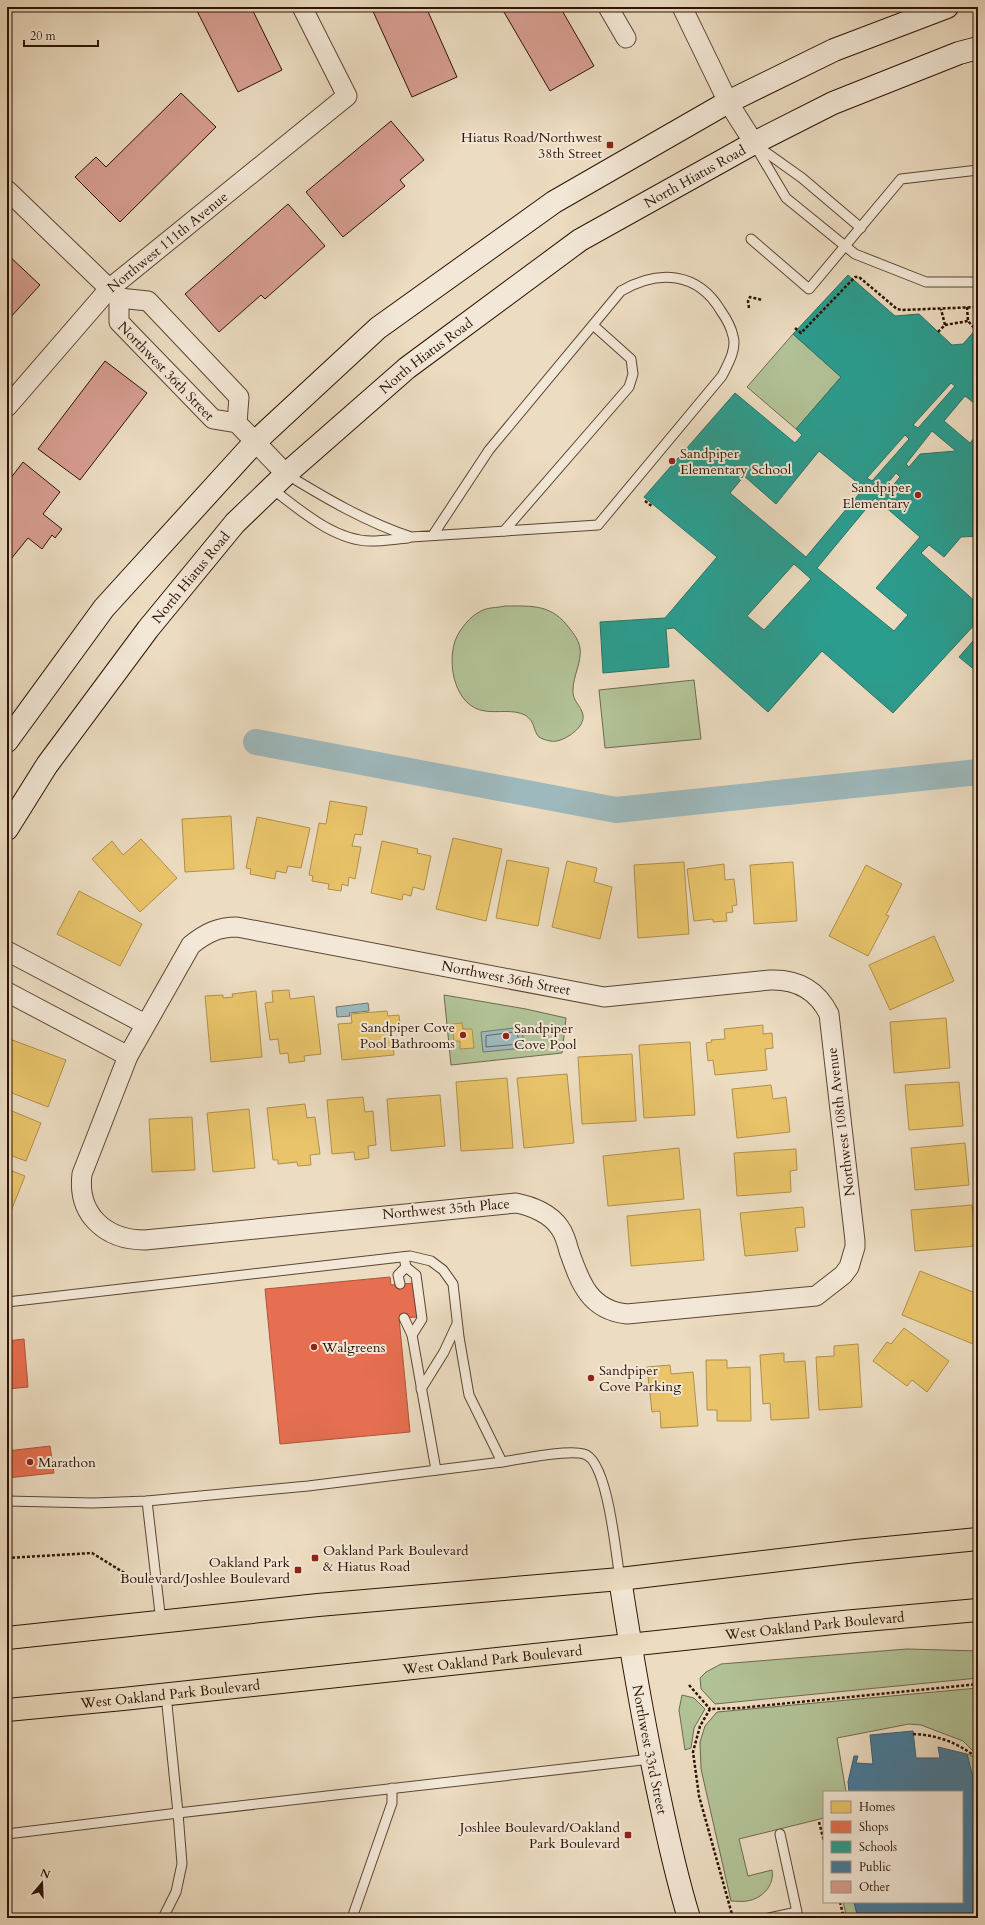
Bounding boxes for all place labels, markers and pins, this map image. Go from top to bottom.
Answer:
place label: Hiatus Road/Northwest 38th Street [461,128,603,163]
marker: Hiatus Road/Northwest 38th Street [605,140,615,150]
place label: Sandpiper Elementary School [680,444,792,479]
marker: Sandpiper Elementary School [667,456,677,466]
place label: Sandpiper Elementary [842,478,911,513]
marker: Sandpiper Elementary [913,490,923,500]
place label: Sandpiper Cove Pool Bathrooms [360,1018,455,1053]
place label: Sandpiper Cove Pool [514,1019,577,1054]
marker: Sandpiper Cove Pool Bathrooms [458,1030,468,1040]
marker: Sandpiper Cove Pool [501,1031,511,1041]
place label: Walgreens [321,1338,386,1357]
marker: Walgreens [309,1342,319,1352]
place label: Sandpiper Cove Parking [599,1361,681,1396]
marker: Sandpiper Cove Parking [586,1373,596,1383]
place label: Marathon [38,1453,96,1472]
marker: Marathon [25,1457,35,1467]
place label: Oakland Park Boulevard & Hiatus Road [323,1541,469,1576]
place label: Oakland Park Boulevard/Joshlee Boulevard [120,1553,291,1588]
marker: Oakland Park Boulevard & Hiatus Road [310,1553,320,1563]
marker: Oakland Park Boulevard/Joshlee Boulevard [293,1565,303,1575]
place label: Joshlee Boulevard/Oakland Park Boulevard [458,1818,621,1853]
marker: Joshlee Boulevard/Oakland Park Boulevard [623,1830,633,1840]

